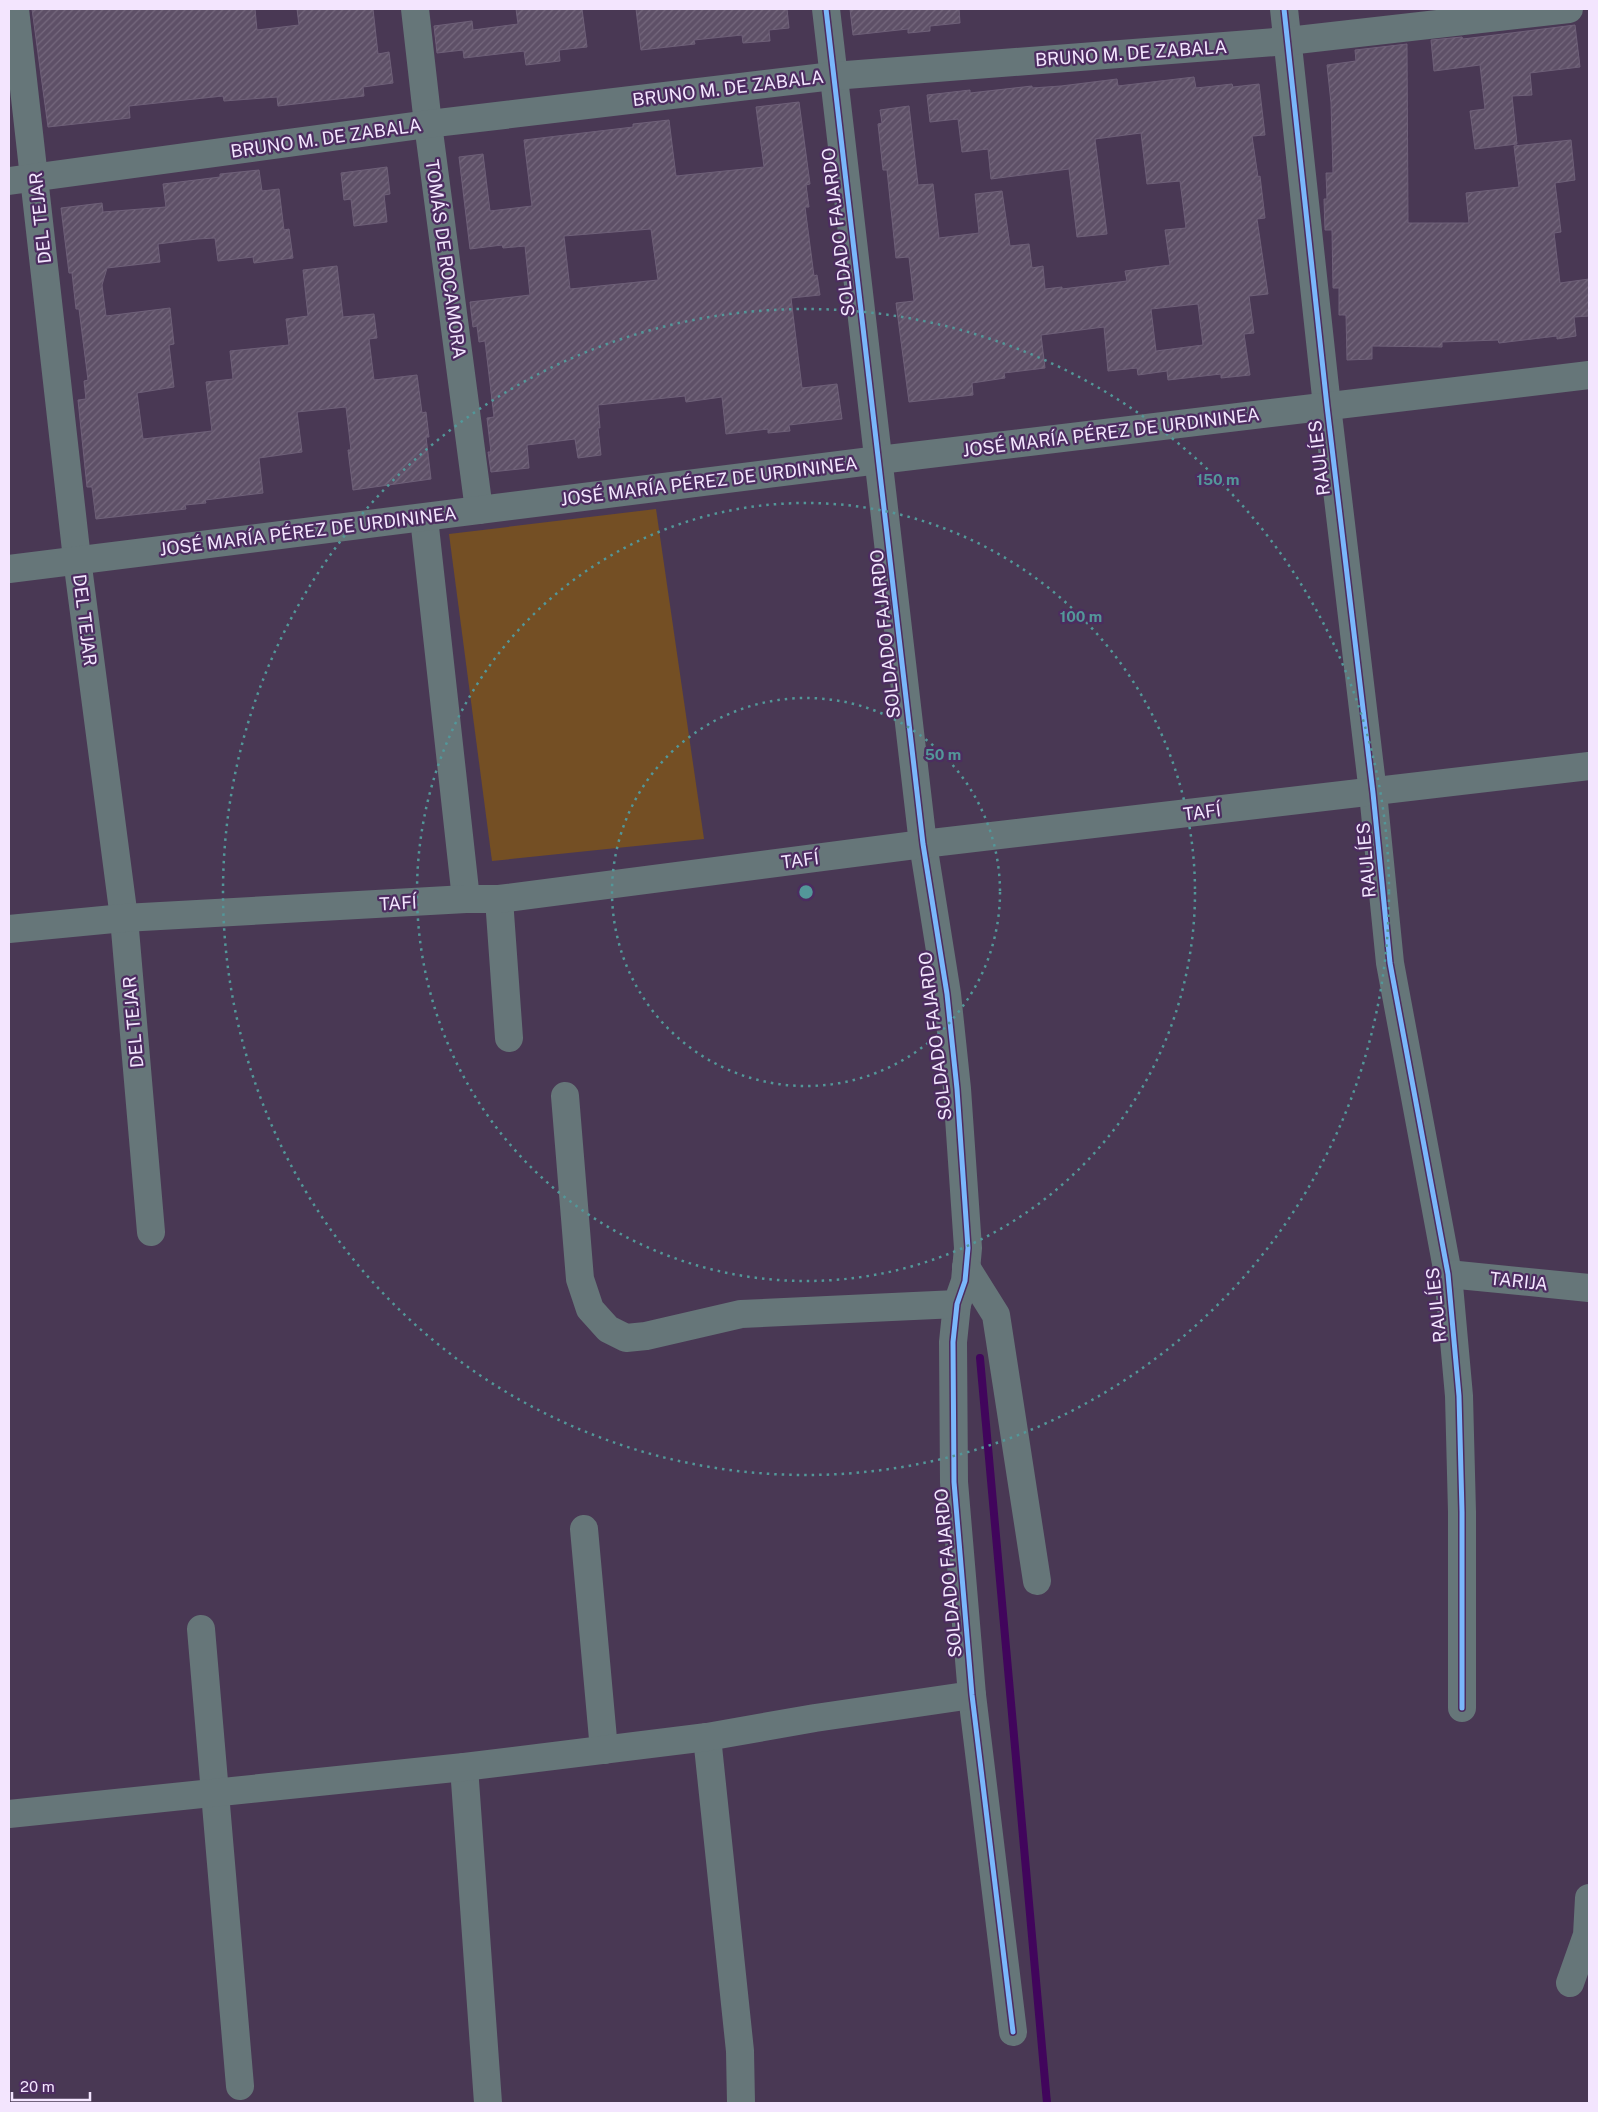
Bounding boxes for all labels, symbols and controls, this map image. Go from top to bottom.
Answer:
street label: BRUNO M. DE ZABALA [1034,36,1228,70]
street label: BRUNO M. DE ZABALA [631,66,825,110]
street label: BRUNO M. DE ZABALA [229,114,423,162]
street label: SOLDADO FAJARDO [817,146,859,318]
street label: TOMÁS DE ROCAMORA [422,158,471,360]
street label: DEL TEJAR [25,171,55,265]
street label: JOSÉ MARÍA PÉREZ DE URDININEA [961,402,1261,461]
street label: RAULÍES [1303,419,1334,497]
street label: JOSÉ MARÍA PÉREZ DE URDININEA [559,451,859,510]
text: 150 m [1196,471,1240,488]
street label: JOSÉ MARÍA PÉREZ DE URDININEA [158,501,458,560]
street label: SOLDADO FAJARDO [866,549,904,719]
street label: DEL TEJAR [69,573,101,667]
text: 100 m [1060,608,1102,625]
text: 50 m [925,746,961,763]
street label: TAFÍ [1182,798,1223,825]
street label: RAULÍES [1351,821,1380,899]
street label: TAFÍ [780,846,821,873]
centre of rings [797,883,815,901]
street label: TAFÍ [379,890,418,914]
street label: SOLDADO FAJARDO [914,950,956,1122]
street label: DEL TEJAR [119,975,147,1069]
street label: RAULÍES [1421,1266,1450,1344]
street label: TARIJA [1489,1268,1549,1295]
street label: SOLDADO FAJARDO [930,1488,966,1658]
scale bar [12,2070,90,2102]
text: 20 m [20,2078,55,2095]

